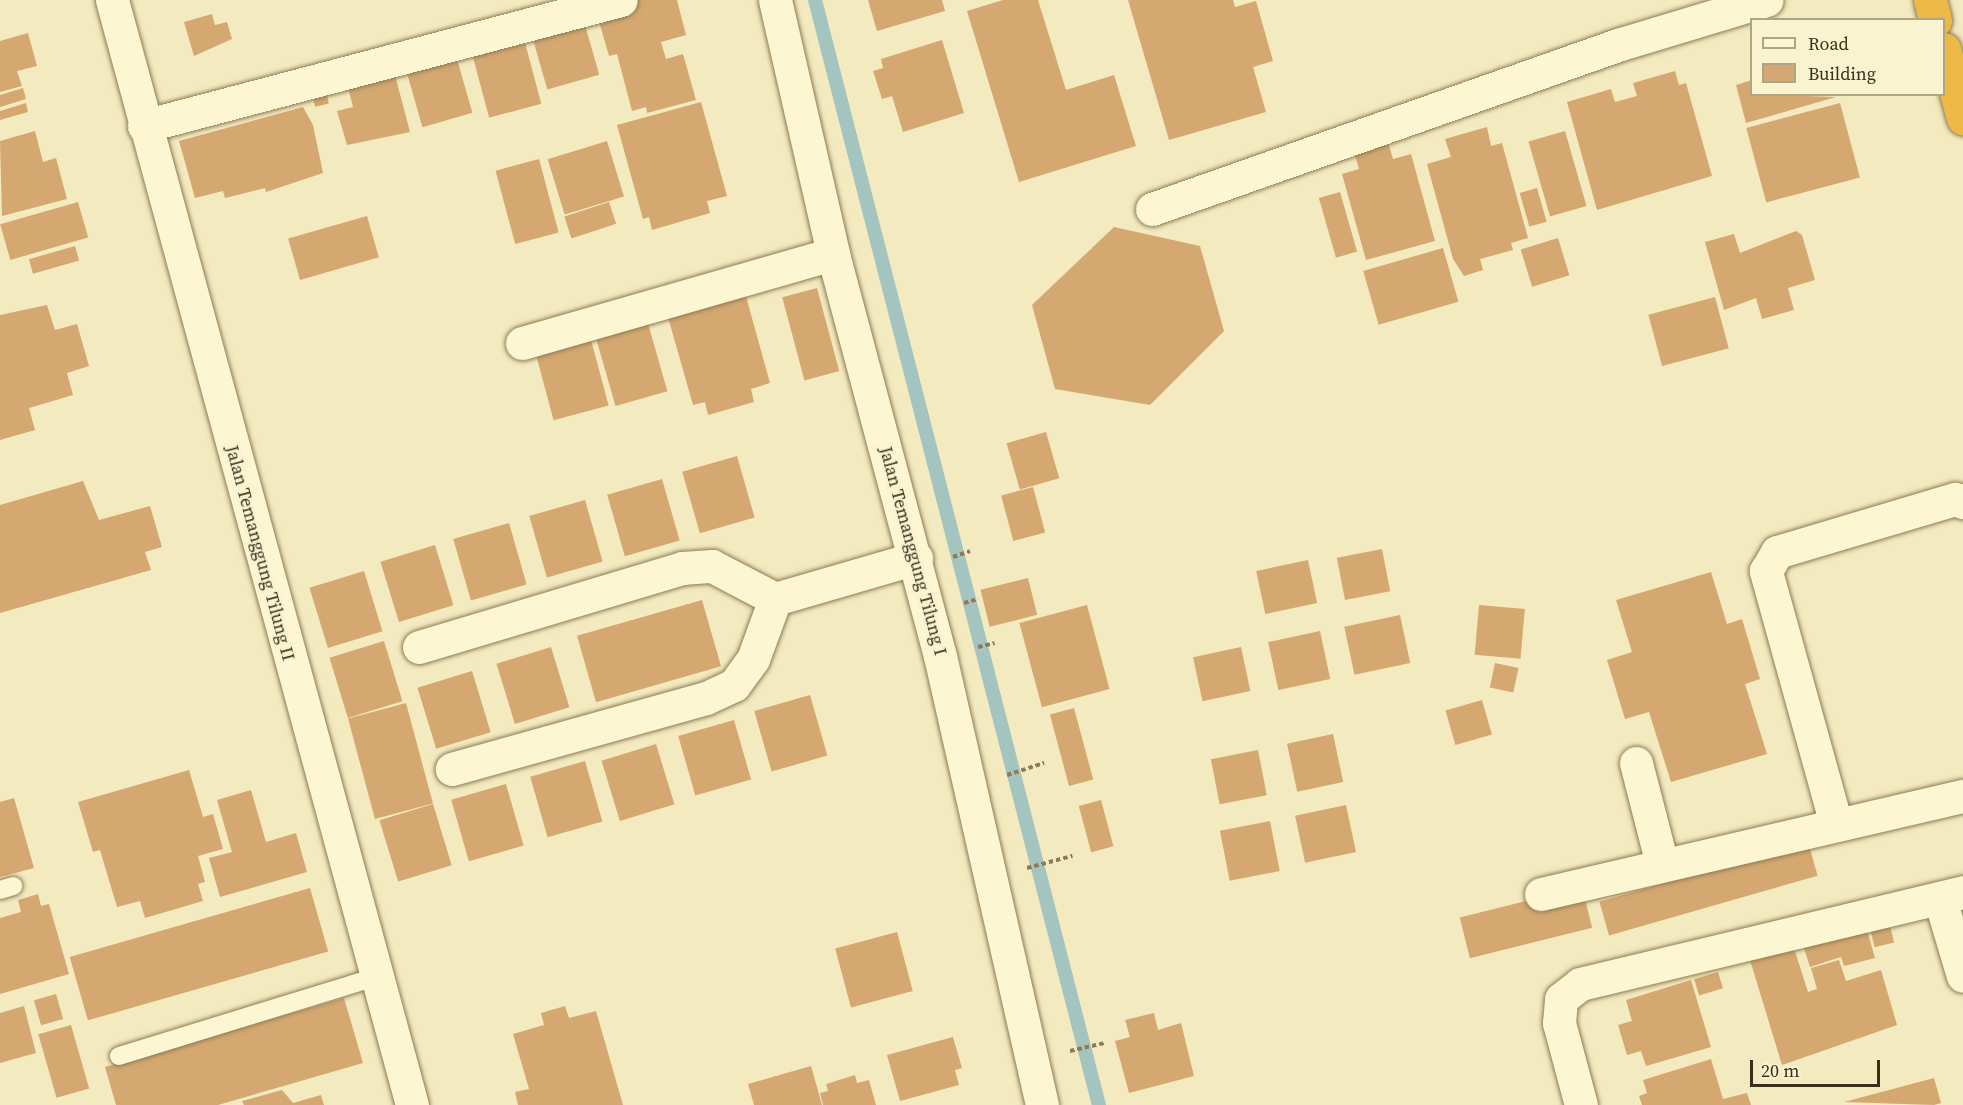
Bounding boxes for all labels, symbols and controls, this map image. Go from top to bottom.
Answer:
legend [1750,18,1945,96]
text: Road [1808,31,1849,56]
text: Building [1808,61,1876,86]
street label: Jalan Temanggung Tilung II [221,443,299,663]
street label: Jalan Temanggung Tilung I [875,444,951,658]
scale bar [1753,1048,1884,1086]
text: 20 m [1761,1058,1799,1083]

